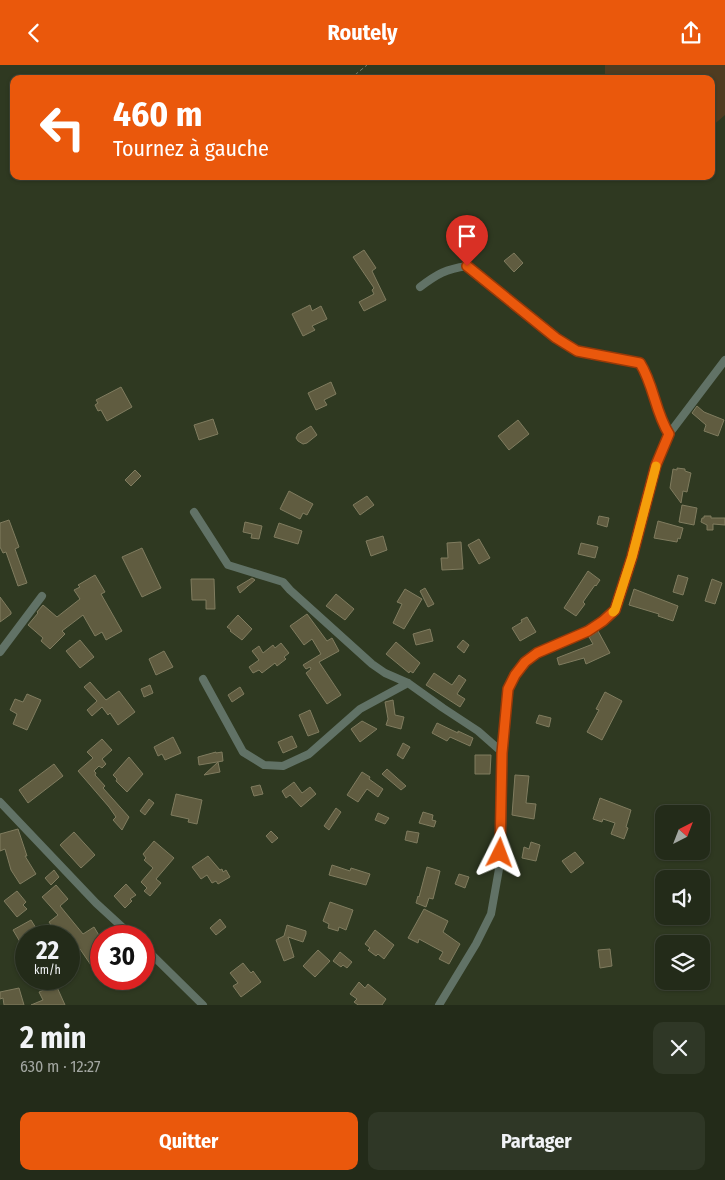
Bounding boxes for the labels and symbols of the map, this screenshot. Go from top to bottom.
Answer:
pin [446,215,488,266]
north arrow [655,805,710,860]
position arrow [473,826,525,878]
speed limit sign: 30 [90,925,155,990]

